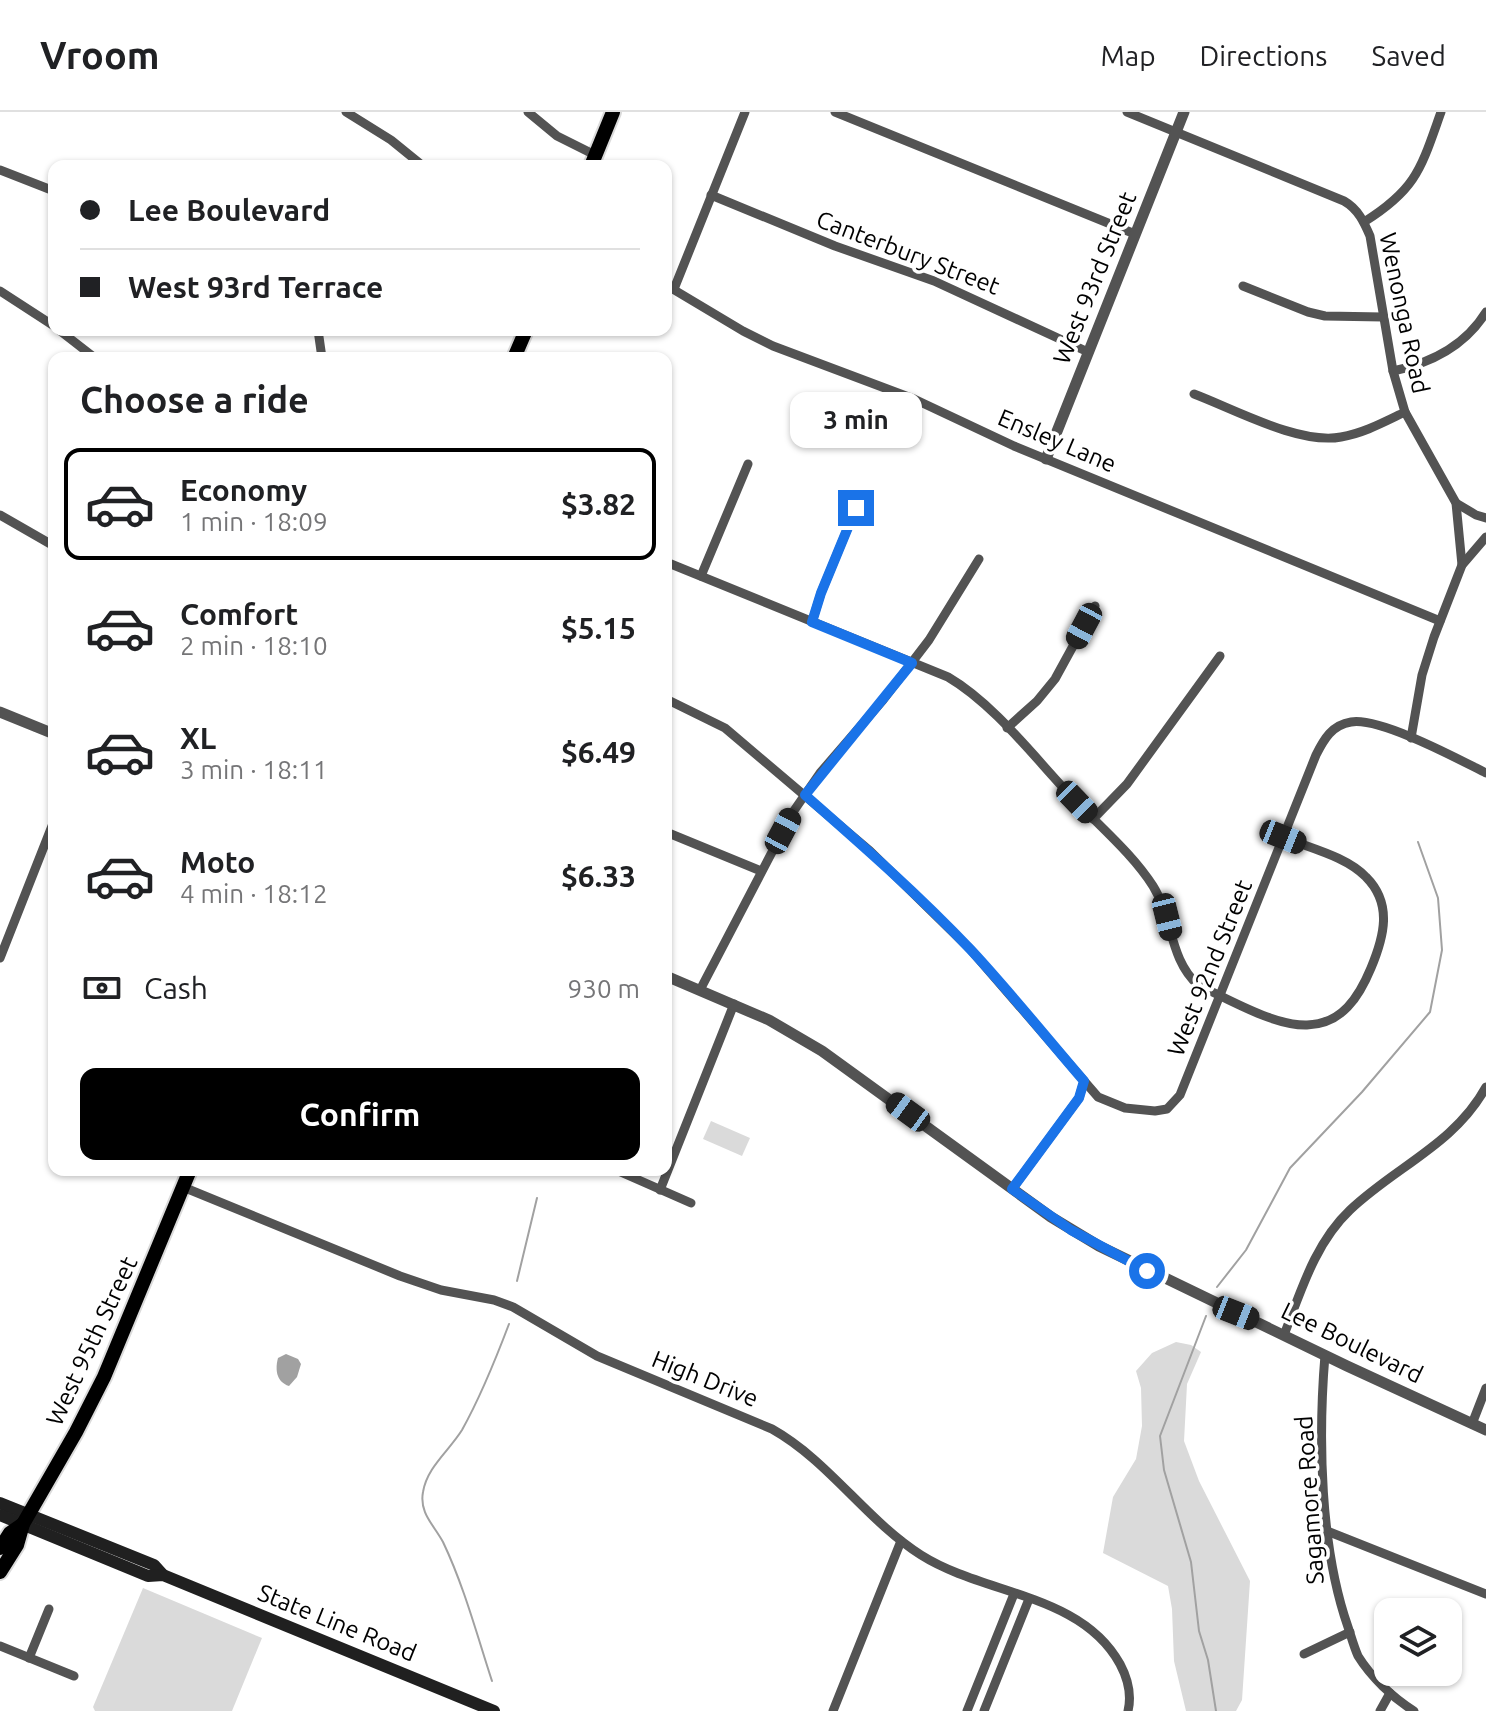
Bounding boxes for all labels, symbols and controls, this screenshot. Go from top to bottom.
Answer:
text: Vroom [40,34,160,76]
text: Map [1100,40,1156,71]
text: Directions [1200,40,1327,71]
text: Saved [1371,40,1446,71]
street label: West 93rd Street [1048,187,1142,368]
text: Lee Boulevard [128,193,330,227]
street label: Canterbury Street [813,205,1004,300]
street label: Wenonga Road [1374,230,1435,396]
text: West 93rd Terrace [128,270,383,304]
text: Choose a ride [80,379,309,420]
callout: 3 min [790,392,922,448]
street label: Ensley Lane [994,404,1120,478]
text: 3 min [823,405,889,434]
icon: car [84,468,156,540]
text: Economy [180,473,307,507]
text: $3.82 [561,487,636,521]
route end [838,490,874,526]
text: 1 min · 18:09 [180,507,328,536]
icon: car [84,592,156,664]
text: Comfort [180,597,298,631]
car [1062,599,1106,653]
text: $5.15 [561,611,636,645]
text: 2 min · 18:10 [180,631,328,660]
icon: car [84,716,156,788]
text: XL [180,721,216,755]
text: $6.49 [561,735,636,769]
text: 3 min · 18:11 [180,755,328,784]
car [1052,776,1102,828]
car [761,804,805,858]
car [1256,817,1310,857]
icon: car [84,840,156,912]
text: Moto [180,845,255,879]
text: $6.33 [561,859,636,893]
street label: West 92nd Street [1162,875,1257,1060]
text: 4 min · 18:12 [180,879,328,908]
car [1150,891,1184,943]
icon: cash [80,966,124,1010]
text: Cash [144,971,208,1005]
text: 930 m [568,974,640,1003]
button: Confirm [80,1068,640,1160]
car [882,1088,934,1136]
street label: West 95th Street [41,1252,143,1429]
route start [1129,1253,1165,1289]
car [1209,1293,1263,1333]
street label: Lee Boulevard [1277,1297,1427,1388]
street label: High Drive [648,1345,762,1412]
street label: Sagamore Road [1290,1415,1329,1585]
street label: State Line Road [254,1579,420,1667]
map controls [1374,1598,1462,1686]
button: layers [1374,1598,1462,1686]

